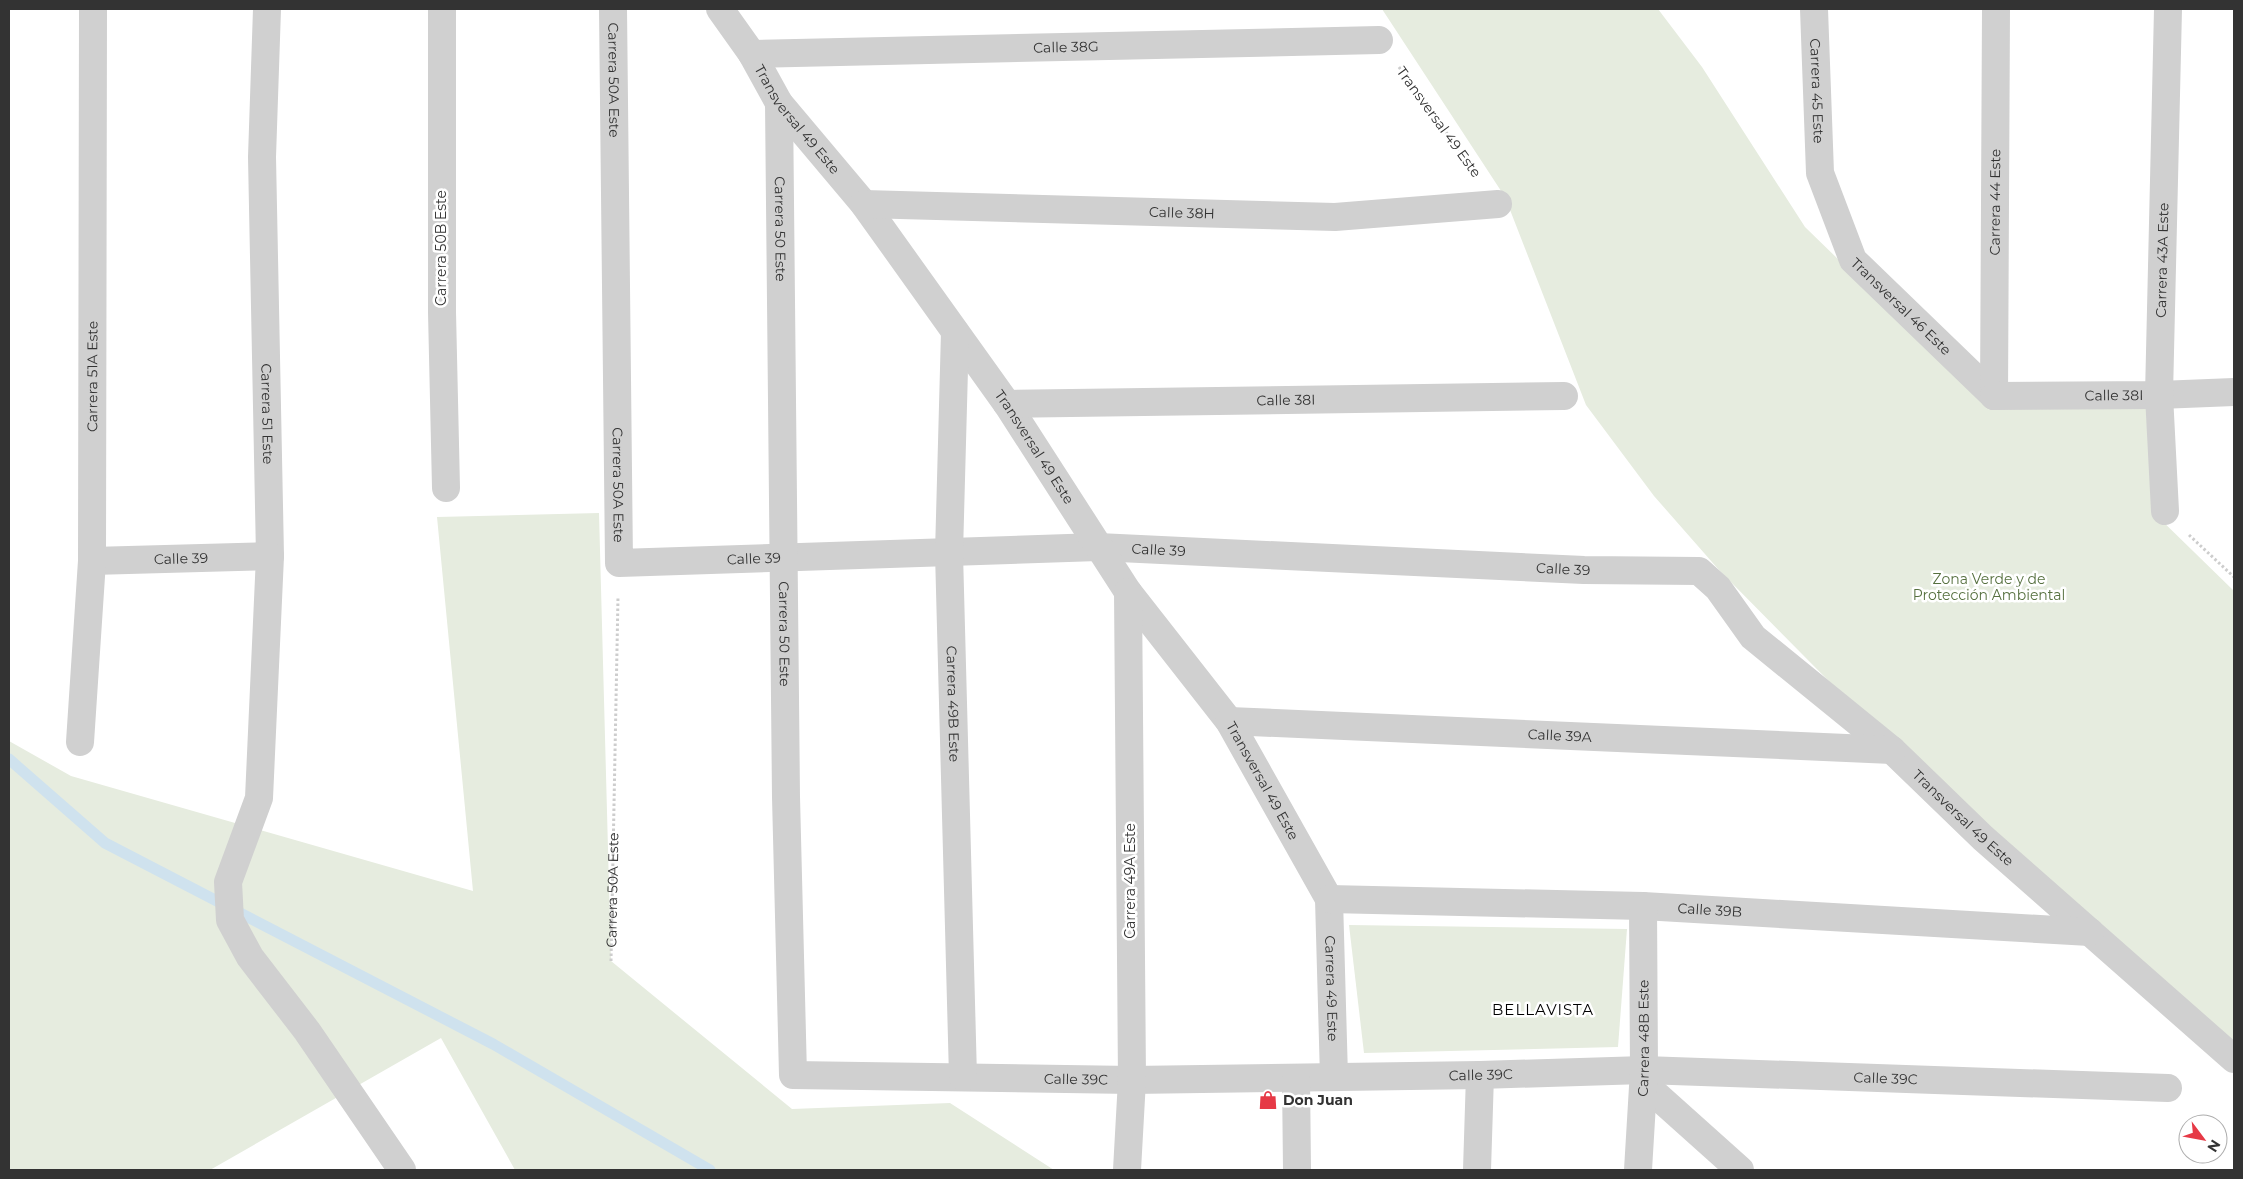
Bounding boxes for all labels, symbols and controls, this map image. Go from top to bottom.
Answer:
street label: Carrera 50A Este [604,22,623,138]
street label: Calle 38G [1033,37,1099,57]
street label: Carrera 45 Este [1806,38,1828,144]
street label: Transversal 49 Este [751,61,844,178]
street label: Transversal 49 Este [1393,63,1485,181]
street label: Carrera 44 Este [1986,149,2004,255]
street label: Carrera 50 Este [771,176,790,282]
street label: Carrera 50B Este [432,190,450,306]
street label: Carrera 43A Este [2152,202,2172,318]
street label: Calle 38H [1149,203,1215,223]
street label: Transversal 46 Este [1847,254,1955,359]
street label: Carrera 51A Este [83,321,101,432]
street label: Carrera 51 Este [257,363,277,465]
street label: Transversal 49 Este [991,386,1078,508]
street label: Calle 38I [2085,386,2143,404]
street label: Calle 38I [1256,391,1316,409]
street label: Carrera 50A Este [609,427,628,543]
street label: Calle 39 [1131,540,1186,560]
street label: Calle 39 [154,549,208,568]
street label: Calle 39 [726,549,781,568]
street label: Calle 39 [1536,559,1590,579]
park label: Zona Verde y de Protección Ambiental [1913,570,2065,604]
street label: Carrera 50 Este [775,581,794,687]
street label: Carrera 49B Este [942,645,964,762]
street label: Transversal 49 Este [1222,719,1303,843]
street label: Calle 39A [1527,725,1593,746]
street label: Transversal 49 Este [1909,766,2018,870]
street label: Carrera 49A Este [1121,823,1139,939]
street label: Carrera 50A Este [602,832,622,948]
street label: Calle 39B [1677,899,1743,921]
street label: Carrera 49 Este [1321,935,1342,1042]
street label: Carrera 48B Este [1633,980,1653,1097]
district label: BELLAVISTA [1492,1000,1594,1019]
street label: Calle 39C [1449,1065,1513,1084]
street label: Calle 39C [1853,1068,1918,1088]
street label: Calle 39C [1044,1070,1108,1089]
shop icon: Don Juan [1257,1089,1279,1111]
place label: Don Juan [1283,1091,1353,1109]
north arrow [2178,1114,2228,1164]
text: N [2203,1136,2225,1155]

